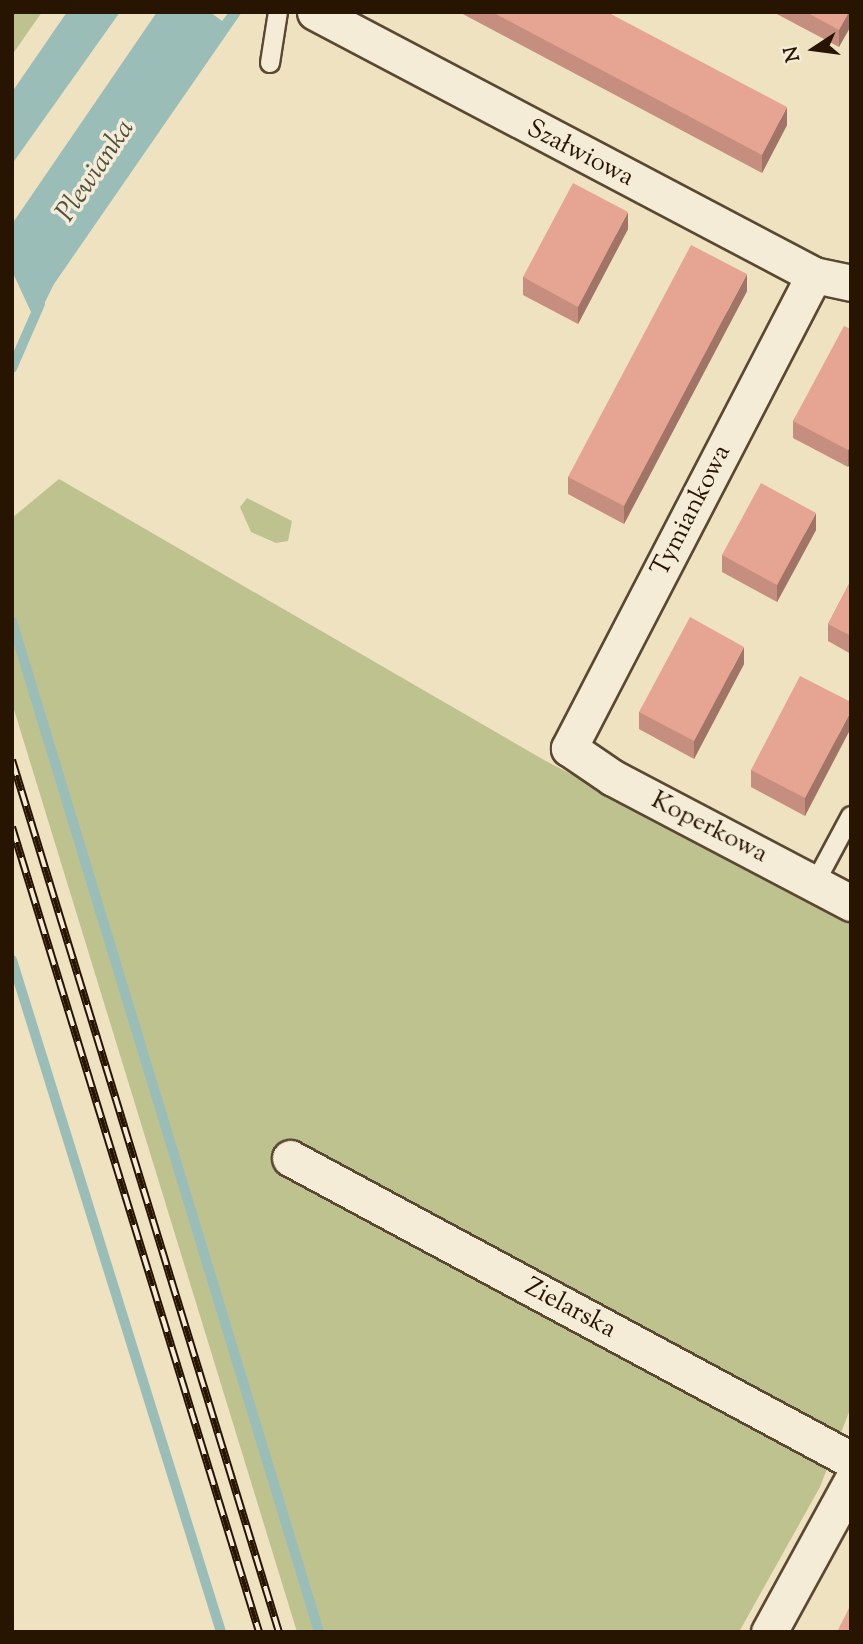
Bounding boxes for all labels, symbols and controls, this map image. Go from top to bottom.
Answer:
north arrow [779,14,849,84]
text: N [778,43,808,64]
water label: Plewianka [50,114,142,228]
street label: Szałwiowa [521,114,639,194]
street label: Tymiankowa [645,440,739,582]
street label: Koperkowa [646,785,772,871]
street label: Zielarska [519,1272,621,1346]

